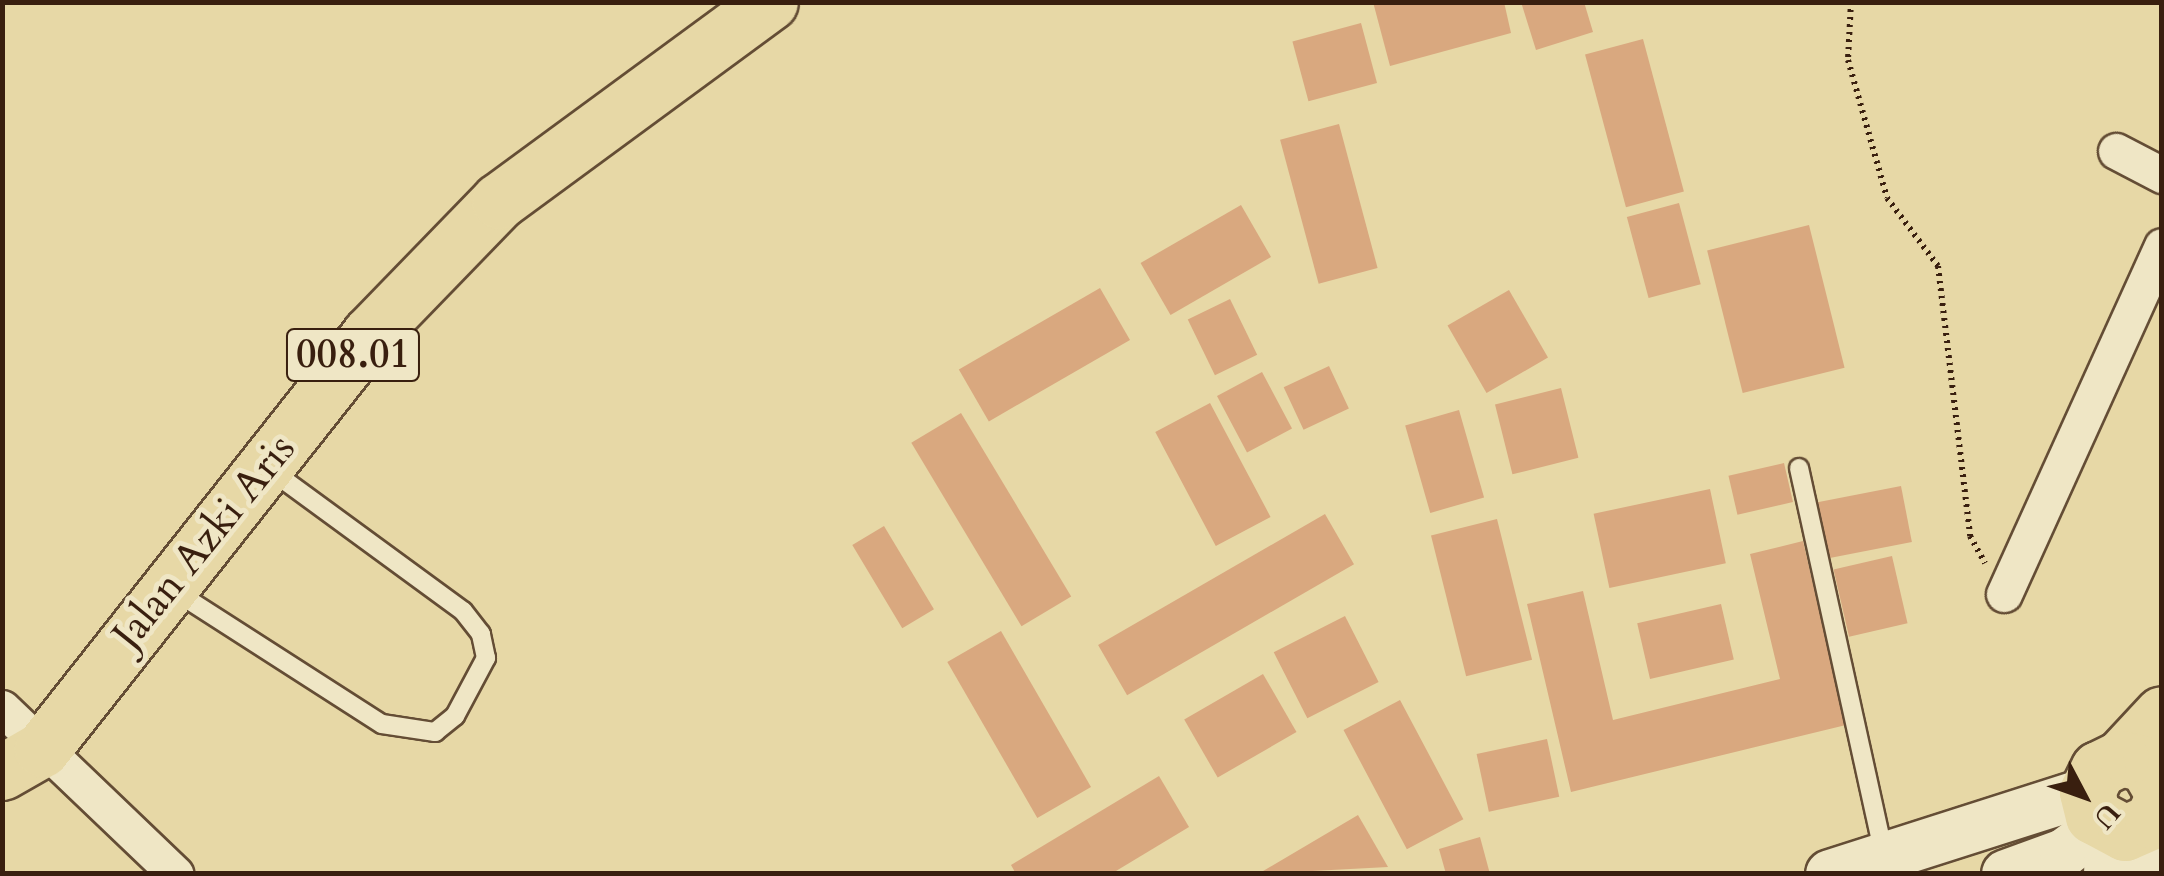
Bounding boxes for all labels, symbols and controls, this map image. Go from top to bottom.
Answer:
road number: 008.01 [286,320,420,390]
street label: Jalan Azki Aris [102,424,306,660]
north arrow [2034,746,2134,846]
text: U [2085,795,2128,837]

